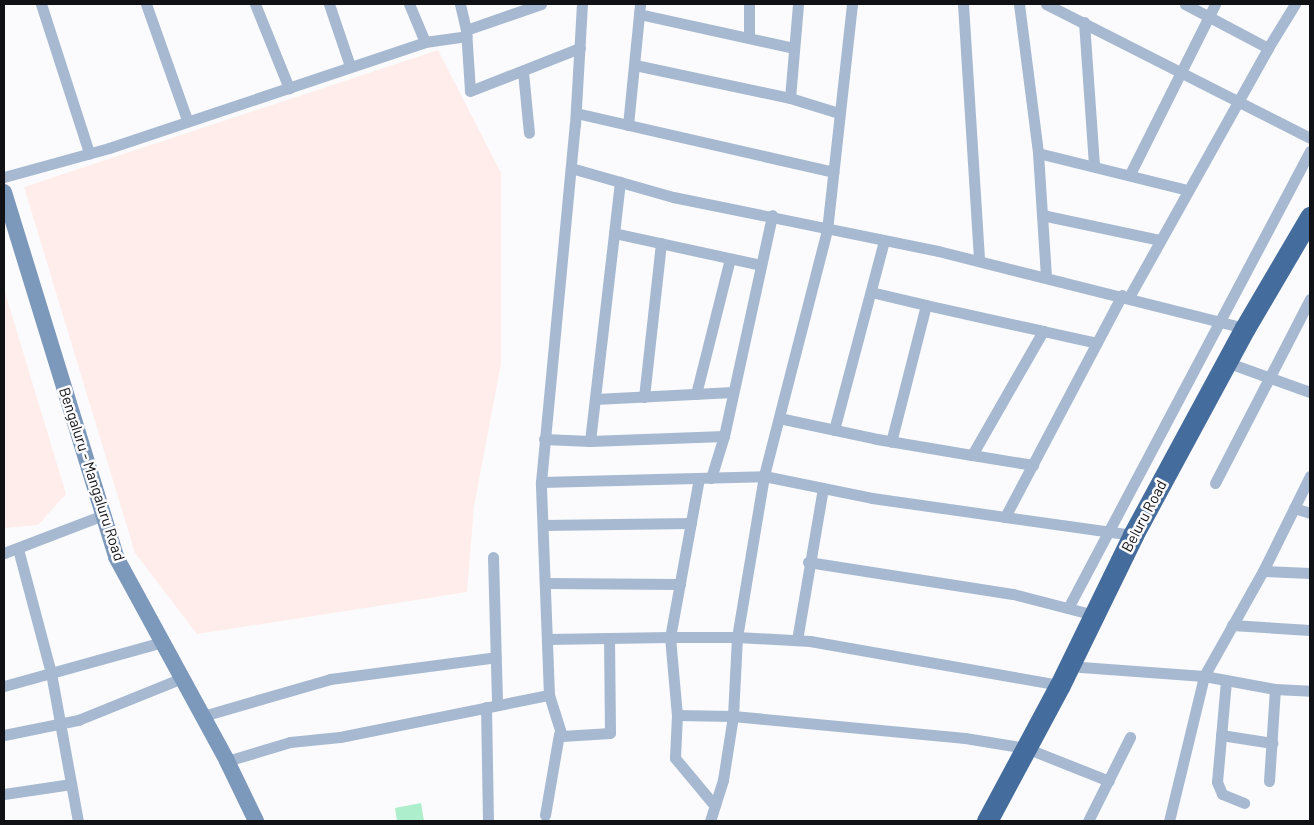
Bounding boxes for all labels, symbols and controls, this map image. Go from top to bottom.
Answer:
street label: Bengaluru - Mangaluru Road [55,385,129,563]
street label: Beluru Road [1118,477,1170,555]

